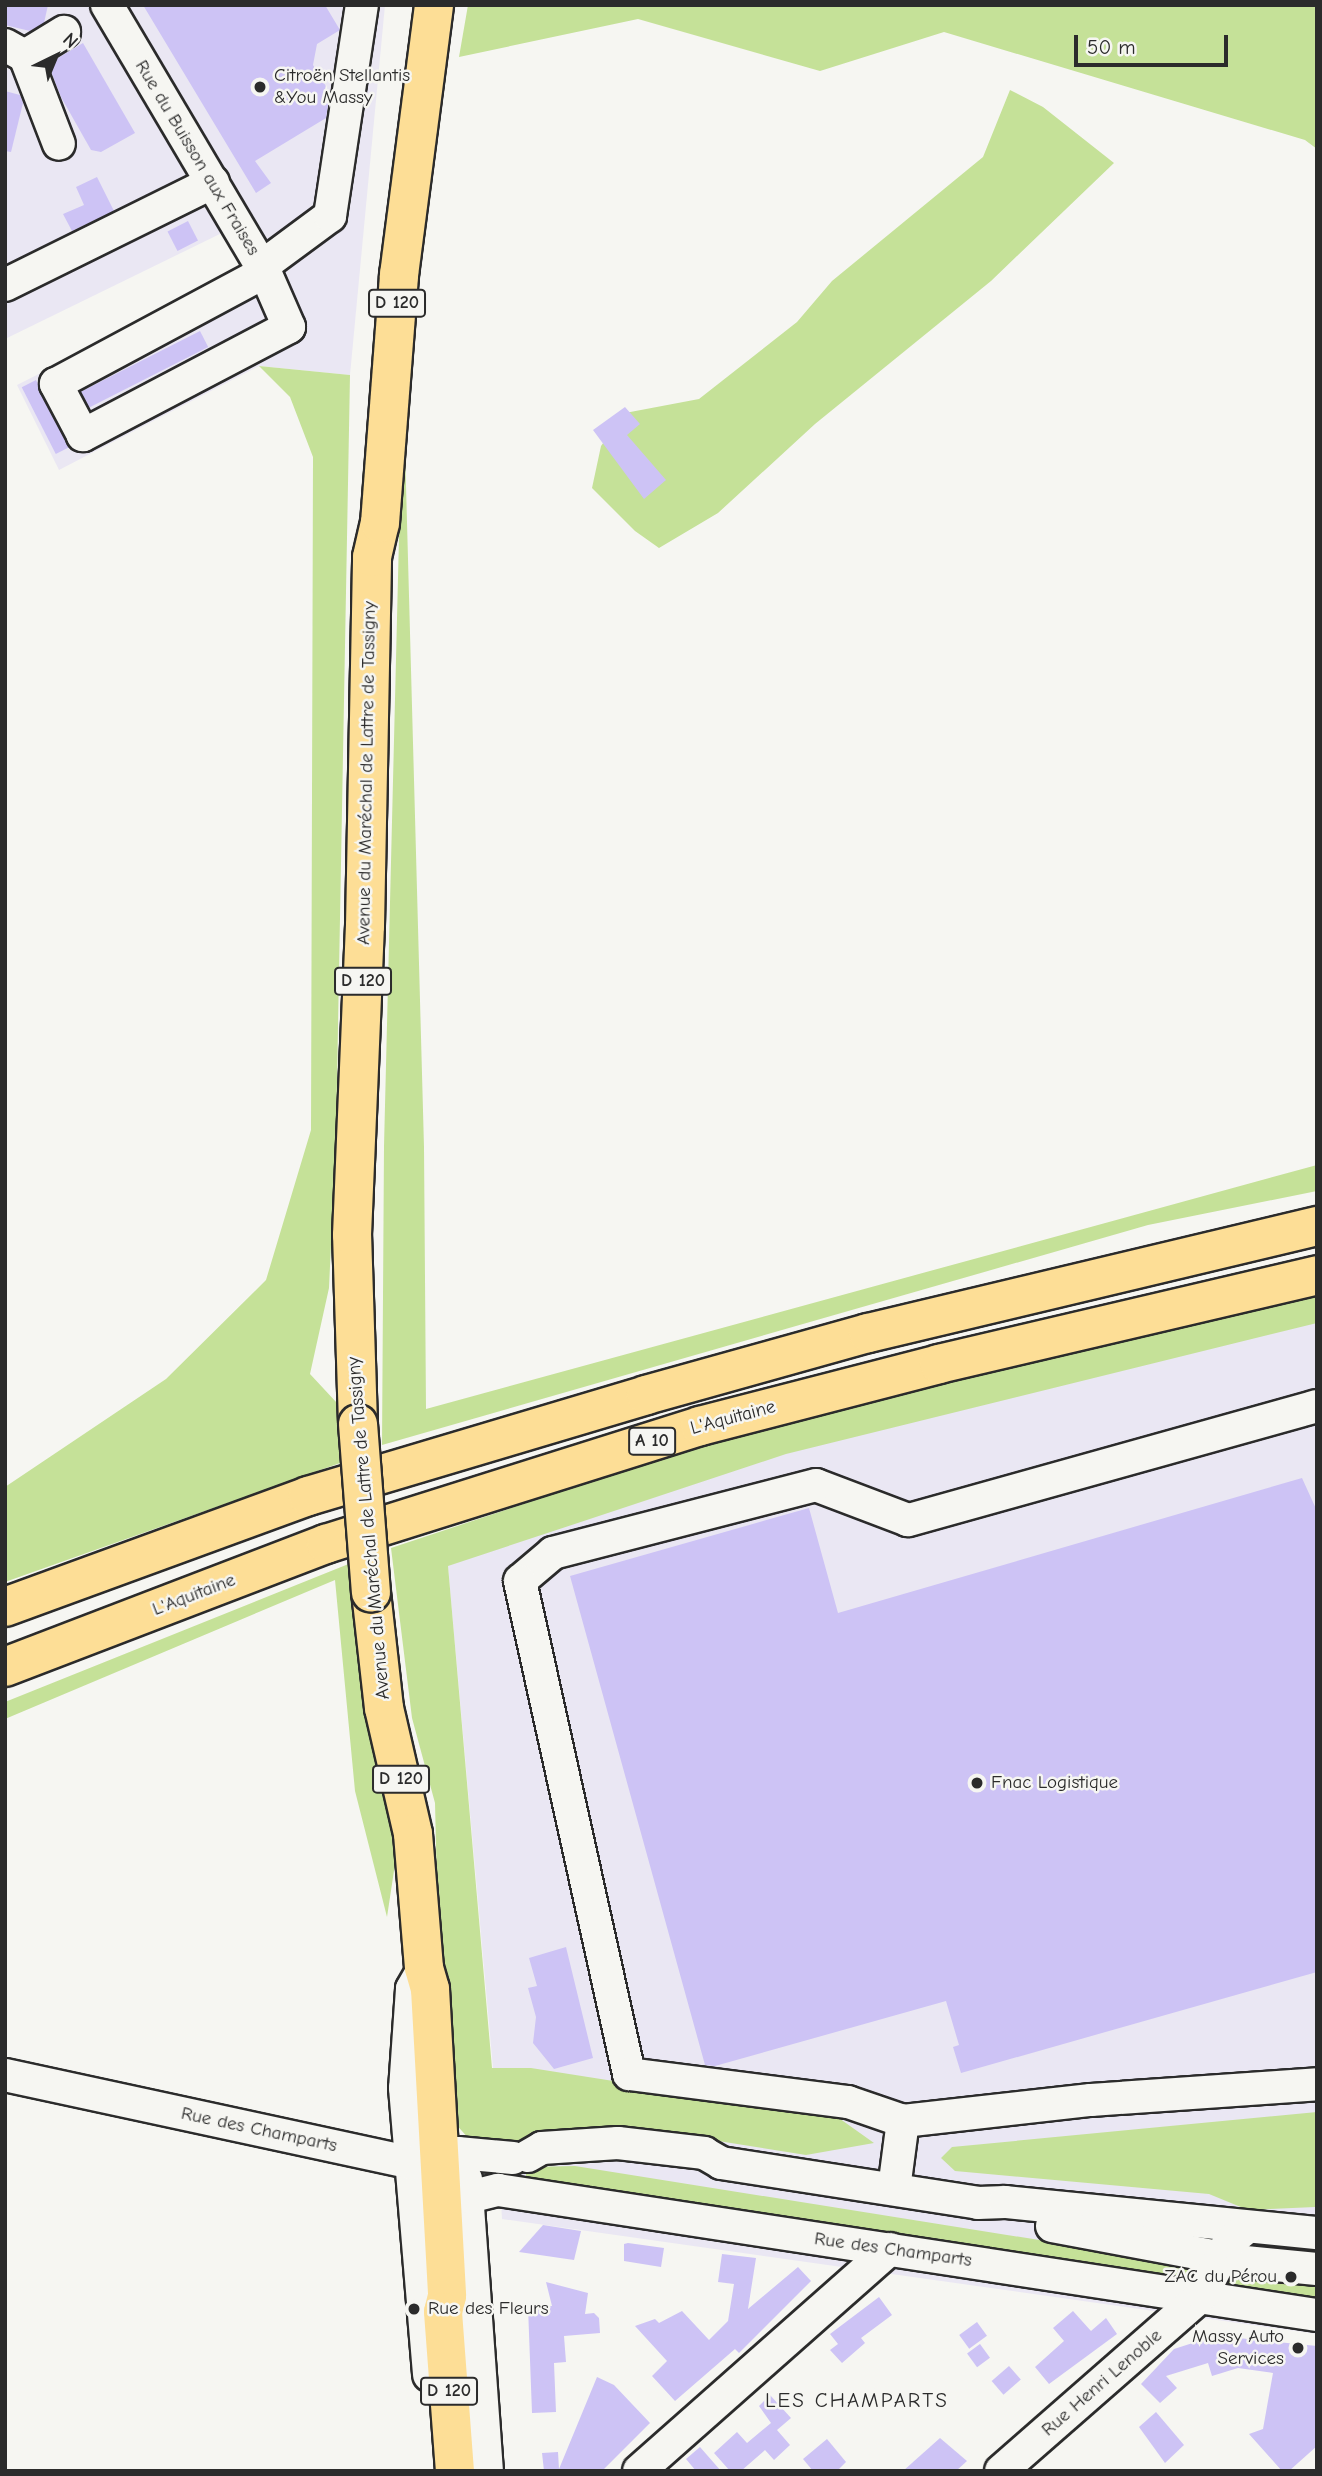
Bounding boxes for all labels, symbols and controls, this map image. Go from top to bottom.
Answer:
north arrow [21,21,91,91]
scale bar [1077,21,1231,65]
text: N [58,28,82,53]
text: 50 m [1087,35,1136,59]
street label: Rue du Buisson aux Fraises [130,56,264,260]
place label: Citroën Stellantis &You Massy [274,65,410,109]
marker: Citroën Stellantis &You Massy [252,79,268,95]
road number: D 120 [367,288,427,318]
street label: Avenue du Maréchal de Lattre de Tassigny [353,601,381,945]
road number: D 120 [333,966,393,996]
street label: Avenue du Maréchal de Lattre de Tassigny [343,1356,395,1700]
street label: L'Aquitaine [688,1396,778,1440]
road number: A 10 [628,1426,676,1456]
street label: L'Aquitaine [149,1569,239,1621]
road number: D 120 [371,1764,431,1794]
place label: Fnac Logistique [991,1772,1118,1794]
marker: Fnac Logistique [969,1775,985,1791]
street label: Rue des Champarts [179,2102,339,2158]
street label: Rue des Champarts [813,2228,973,2272]
place label: ZAC du Pérou [1164,2266,1277,2288]
marker: ZAC du Pérou [1283,2269,1299,2285]
place label: Rue des Fleurs [428,2298,549,2320]
marker: Rue des Fleurs [406,2301,422,2317]
street label: Rue Henri Lenoble [1037,2325,1167,2441]
place label: Massy Auto Services [1192,2326,1284,2370]
marker: Massy Auto Services [1290,2340,1306,2356]
road number: D 120 [419,2376,479,2406]
district label: LES CHAMPARTS [767,2387,947,2413]

